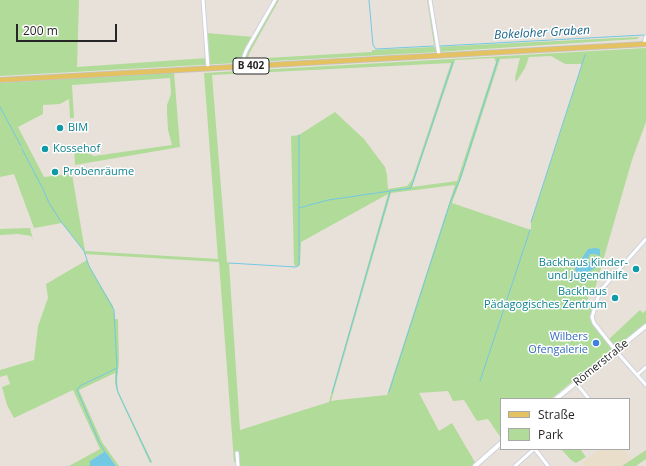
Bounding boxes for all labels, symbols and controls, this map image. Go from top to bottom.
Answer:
scale bar [18,16,119,42]
text: 200 m [23,22,58,39]
water label: Bokeloher Graben [494,23,590,43]
road number: B 402 [233,58,269,74]
place label: BIM [68,121,88,135]
marker: BIM [55,123,65,133]
place label: Kossehof [53,142,100,156]
marker: Kossehof [40,144,50,154]
place label: Probenräume [63,165,134,179]
marker: Probenräume [50,167,60,177]
place label: Backhaus Kinder- und Jugendhilfe [539,256,628,282]
marker: Backhaus Kinder- und Jugendhilfe [631,264,641,274]
place label: Backhaus Pädagogisches Zentrum [484,285,607,311]
marker: Backhaus Pädagogisches Zentrum [610,293,620,303]
place label: Wilbers Ofengalerie [528,330,588,356]
street label: Römerstraße [571,337,631,389]
marker: Wilbers Ofengalerie [591,338,601,348]
legend [500,398,630,450]
text: Straße [538,406,575,423]
text: Park [538,426,563,443]

